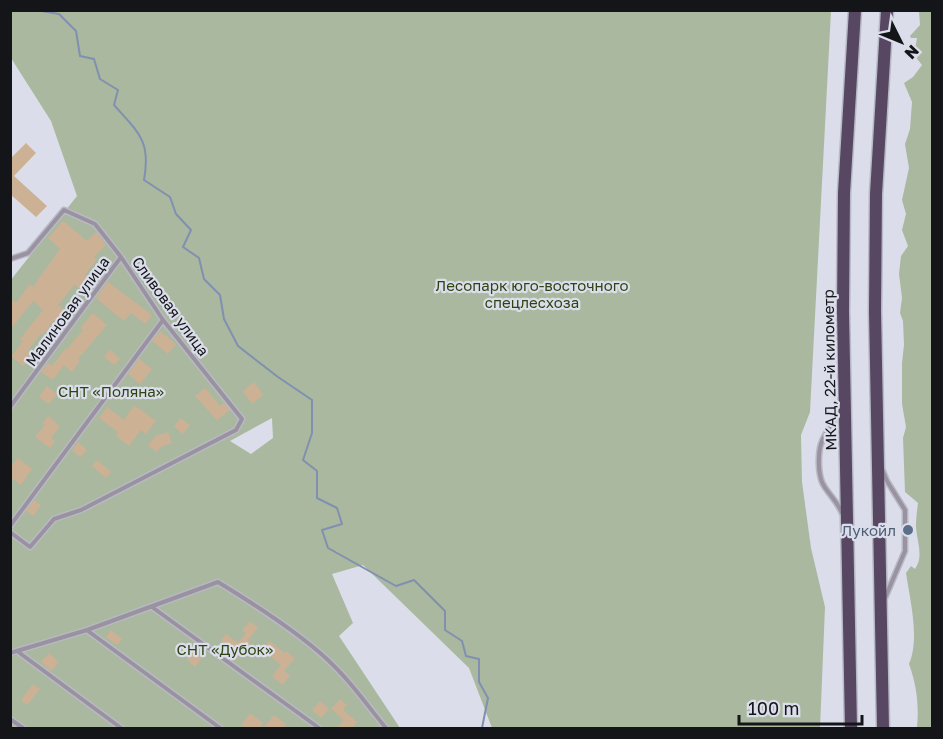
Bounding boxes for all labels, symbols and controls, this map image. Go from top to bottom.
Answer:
north arrow [871,12,931,72]
text: N [901,41,923,64]
street label: Малиновая улица [21,253,113,369]
street label: Сливовая улица [129,253,213,359]
park label: Лесопарк юго-восточного спецлесхоза [436,276,628,311]
street label: МКАД, 22-й километр [819,289,839,451]
park label: СНТ «Поляна» [58,382,164,400]
place label: Лукойл [842,521,896,539]
marker: Лукойл [901,523,915,537]
park label: СНТ «Дубок» [177,640,273,658]
scale bar [739,688,862,726]
text: 100 m [748,697,799,719]

